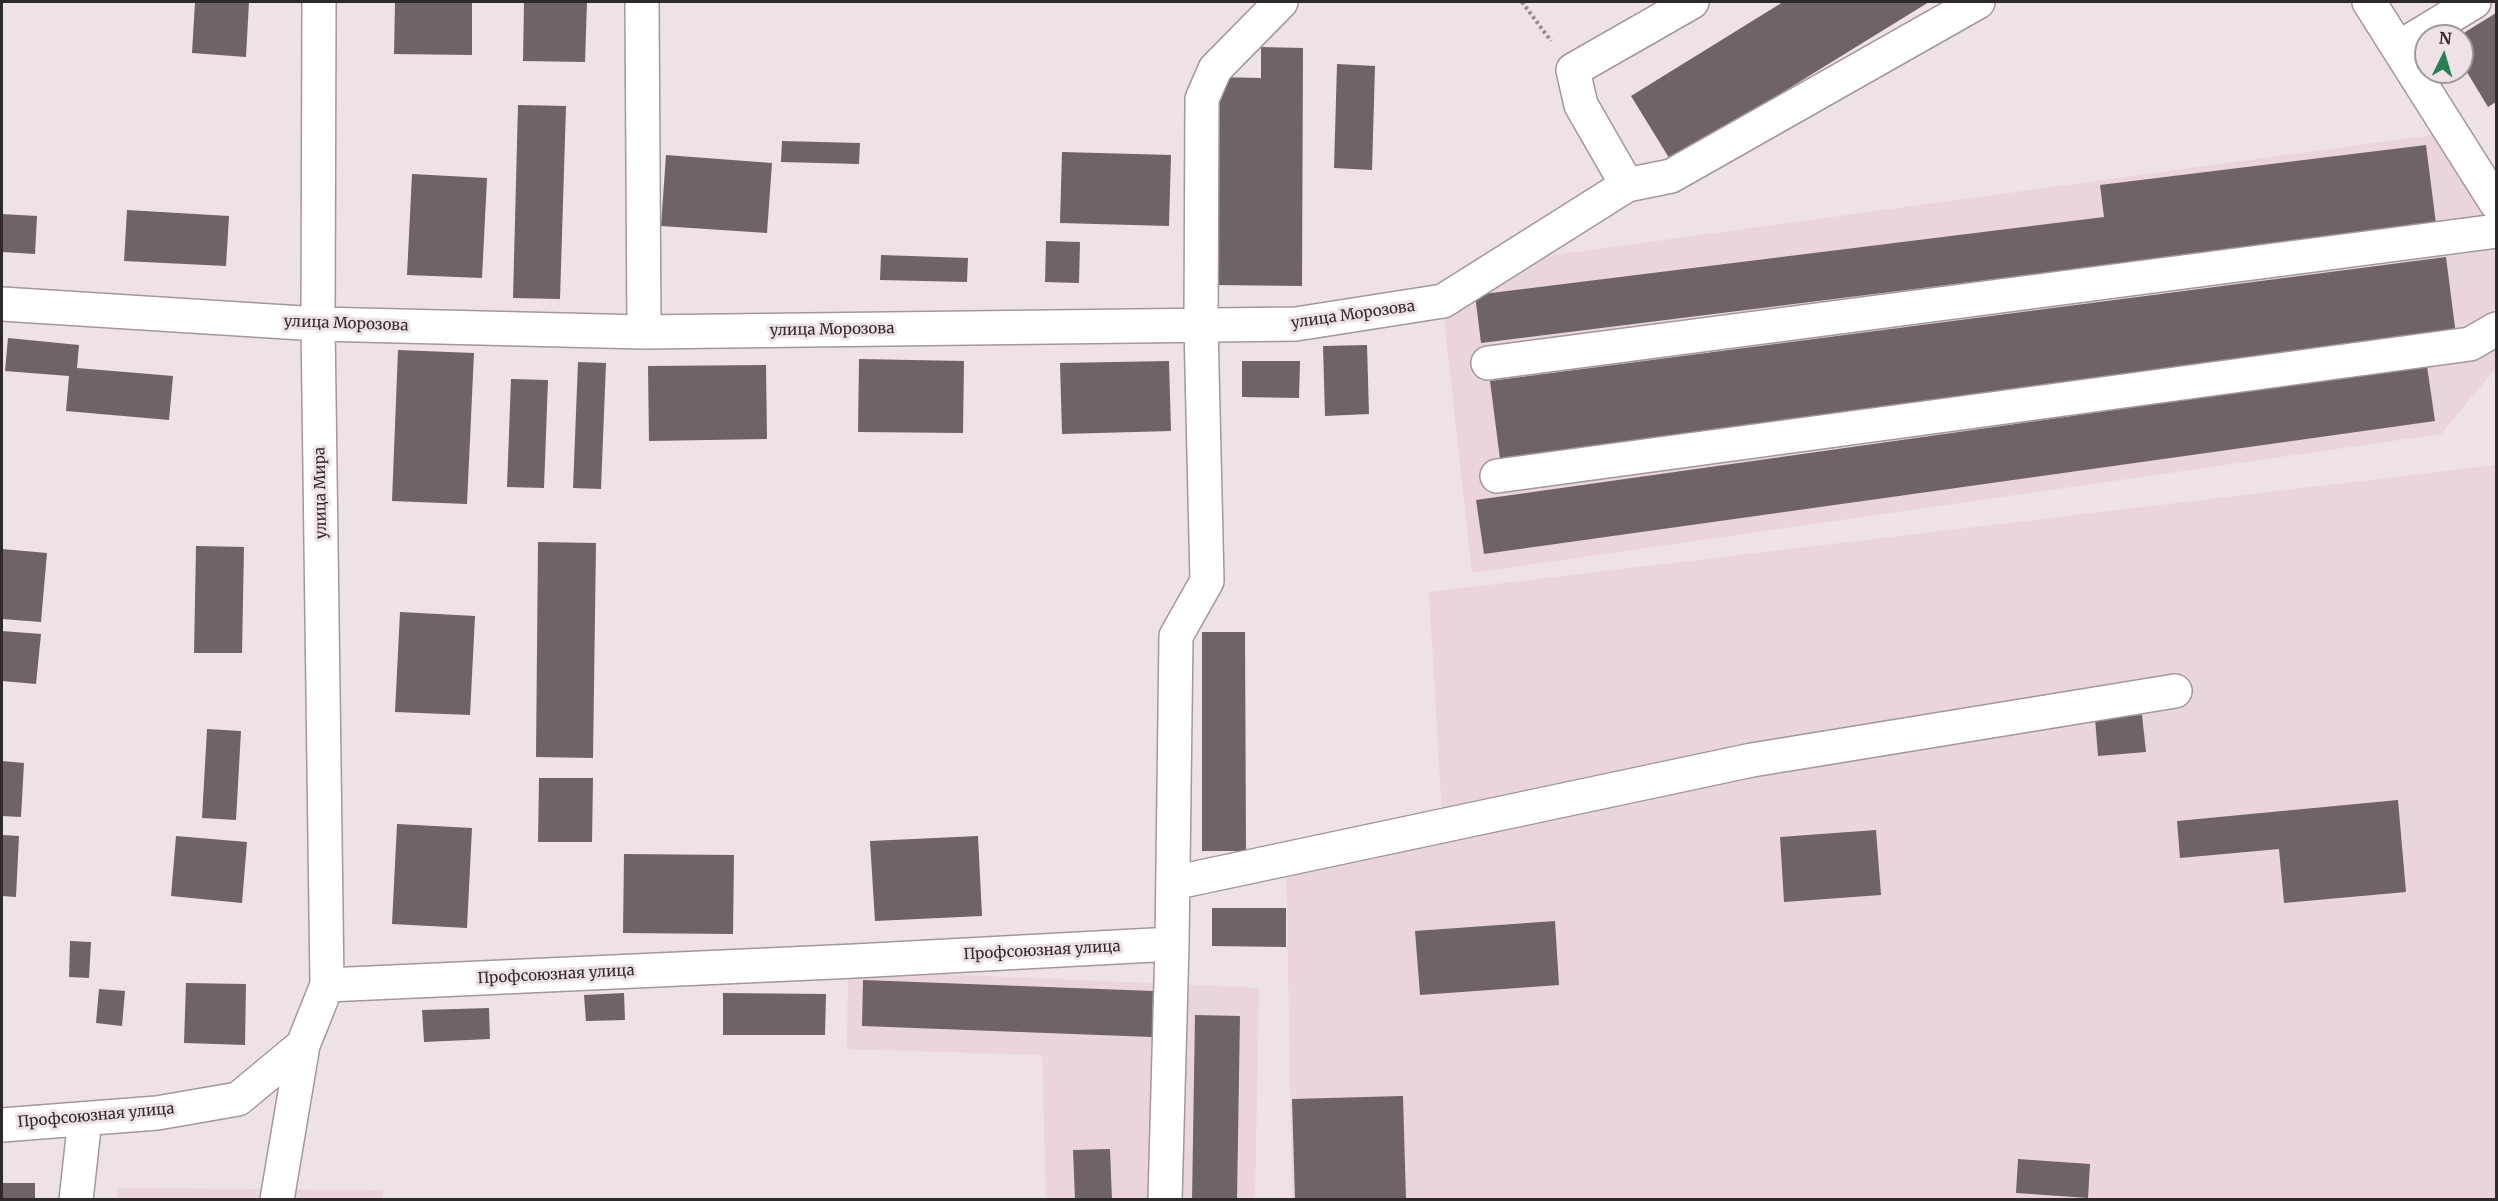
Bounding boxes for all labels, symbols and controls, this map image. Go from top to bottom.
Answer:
north arrow [2414,24,2474,84]
text: N [2438,28,2453,49]
street label: улица Морозова [1290,297,1416,333]
street label: улица Морозова [283,313,409,335]
street label: улица Морозова [769,320,895,340]
street label: улица Мира [311,447,331,539]
street label: Профсоюзная улица [963,938,1121,964]
street label: Профсоюзная улица [477,962,635,988]
street label: Профсоюзная улица [17,1100,175,1132]

